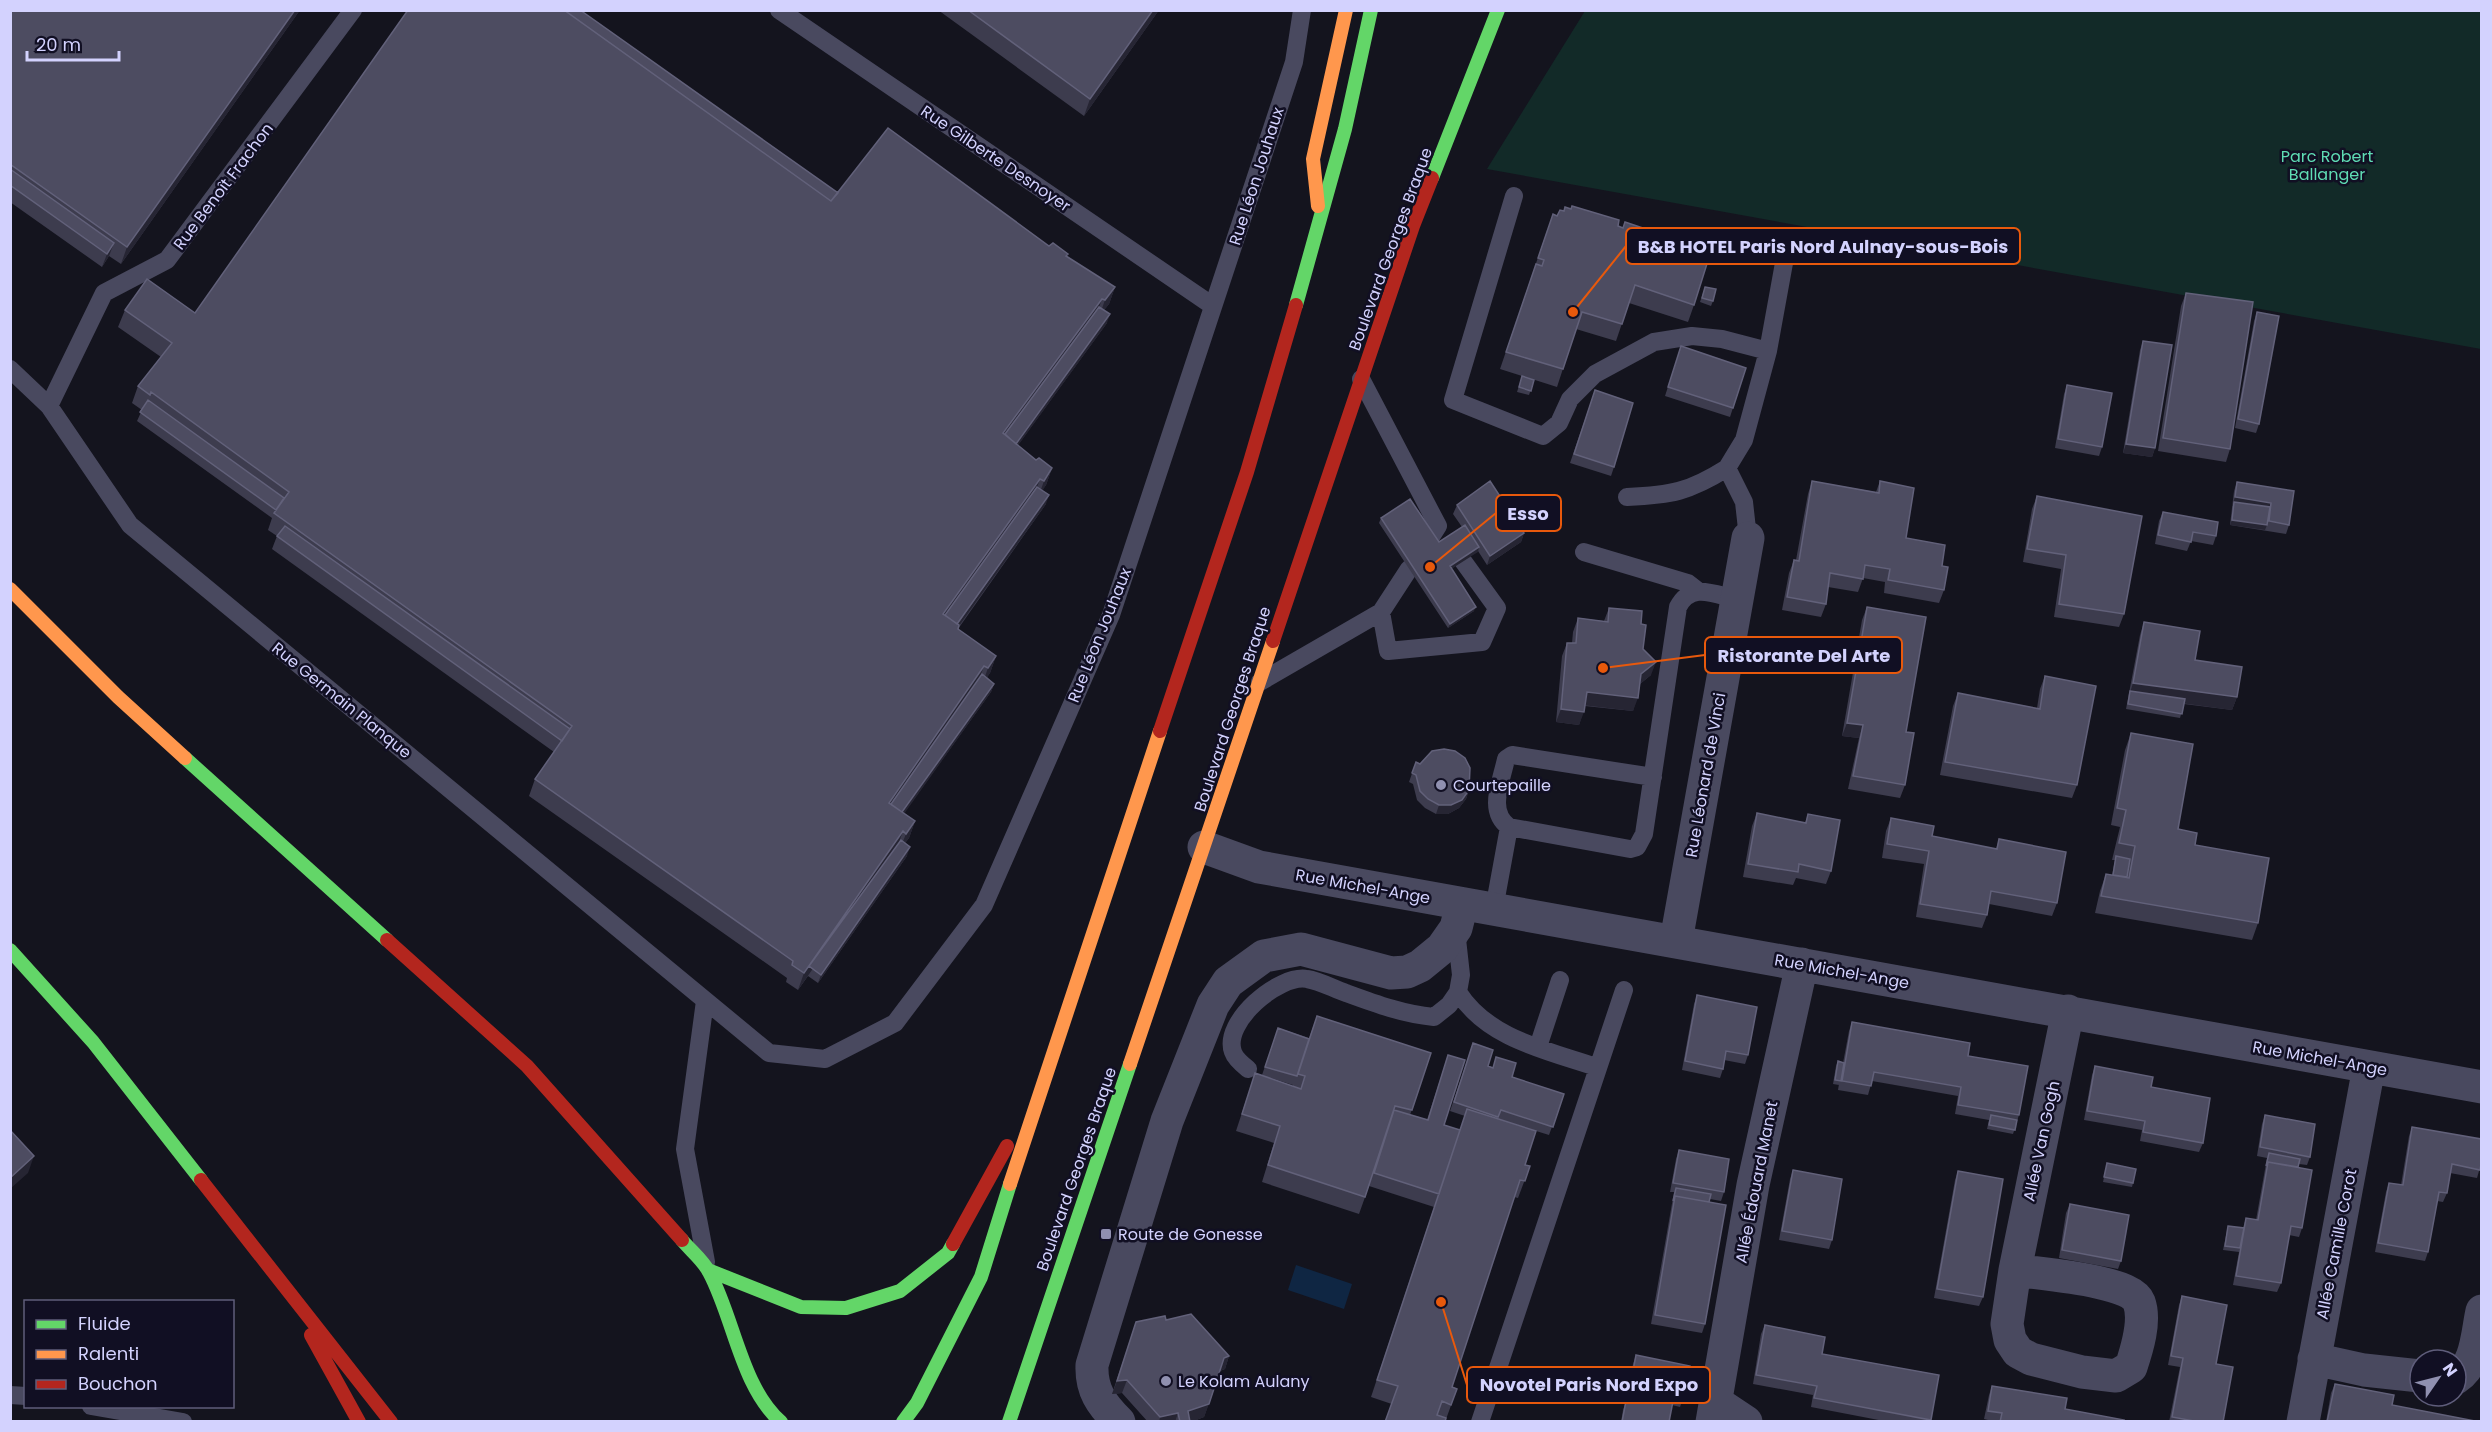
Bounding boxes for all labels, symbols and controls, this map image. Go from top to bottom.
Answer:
scale bar [27,24,118,62]
text: 20 m [36,32,81,57]
street label: Rue Gilberte Desnoyer [916,100,1075,217]
street label: Rue Léon Jouhaux [1223,104,1290,248]
street label: Rue Benoît Frachon [168,118,279,255]
street label: Boulevard Georges Braque [1343,144,1438,354]
park label: Parc Robert Ballanger [2281,145,2373,186]
callout: B&B HOTEL Paris Nord Aulnay-sous-Bois [1626,228,2020,264]
text: B&B HOTEL Paris Nord Aulnay-sous-Bois [1638,234,2008,259]
callout: Esso [1496,495,1561,531]
text: Esso [1507,501,1549,526]
street label: Rue Léon Jouhaux [1062,564,1137,706]
street label: Boulevard Georges Braque [1188,604,1277,815]
street label: Rue Germain Planque [267,637,416,764]
callout: Ristorante Del Arte [1705,637,1902,673]
text: Ristorante Del Arte [1718,643,1890,668]
street label: Rue Léonard de Vinci [1680,691,1731,859]
place label: Courtepaille [1453,774,1551,797]
marker: Courtepaille [1434,778,1448,792]
street label: Rue Michel-Ange [1294,863,1432,910]
street label: Rue Michel-Ange [1773,948,1911,995]
street label: Rue Michel-Ange [2251,1035,2389,1082]
street label: Boulevard Georges Braque [1031,1064,1122,1274]
street label: Allée Van Gogh [2017,1079,2065,1203]
street label: Allée Édouard Manet [1729,1099,1784,1265]
street label: Allée Camille Corot [2311,1167,2362,1321]
place label: Route de Gonesse [1118,1223,1263,1246]
marker: Route de Gonesse [1099,1227,1113,1241]
legend [24,1300,234,1408]
text: Fluide [78,1311,131,1336]
text: Ralenti [78,1341,139,1366]
north arrow [2408,1348,2468,1408]
text: N [2437,1358,2463,1381]
callout: Novotel Paris Nord Expo [1467,1367,1710,1403]
place label: Le Kolam Aulany [1178,1370,1309,1393]
text: Bouchon [78,1371,158,1396]
text: Novotel Paris Nord Expo [1480,1372,1698,1397]
marker: Le Kolam Aulany [1159,1374,1173,1388]

